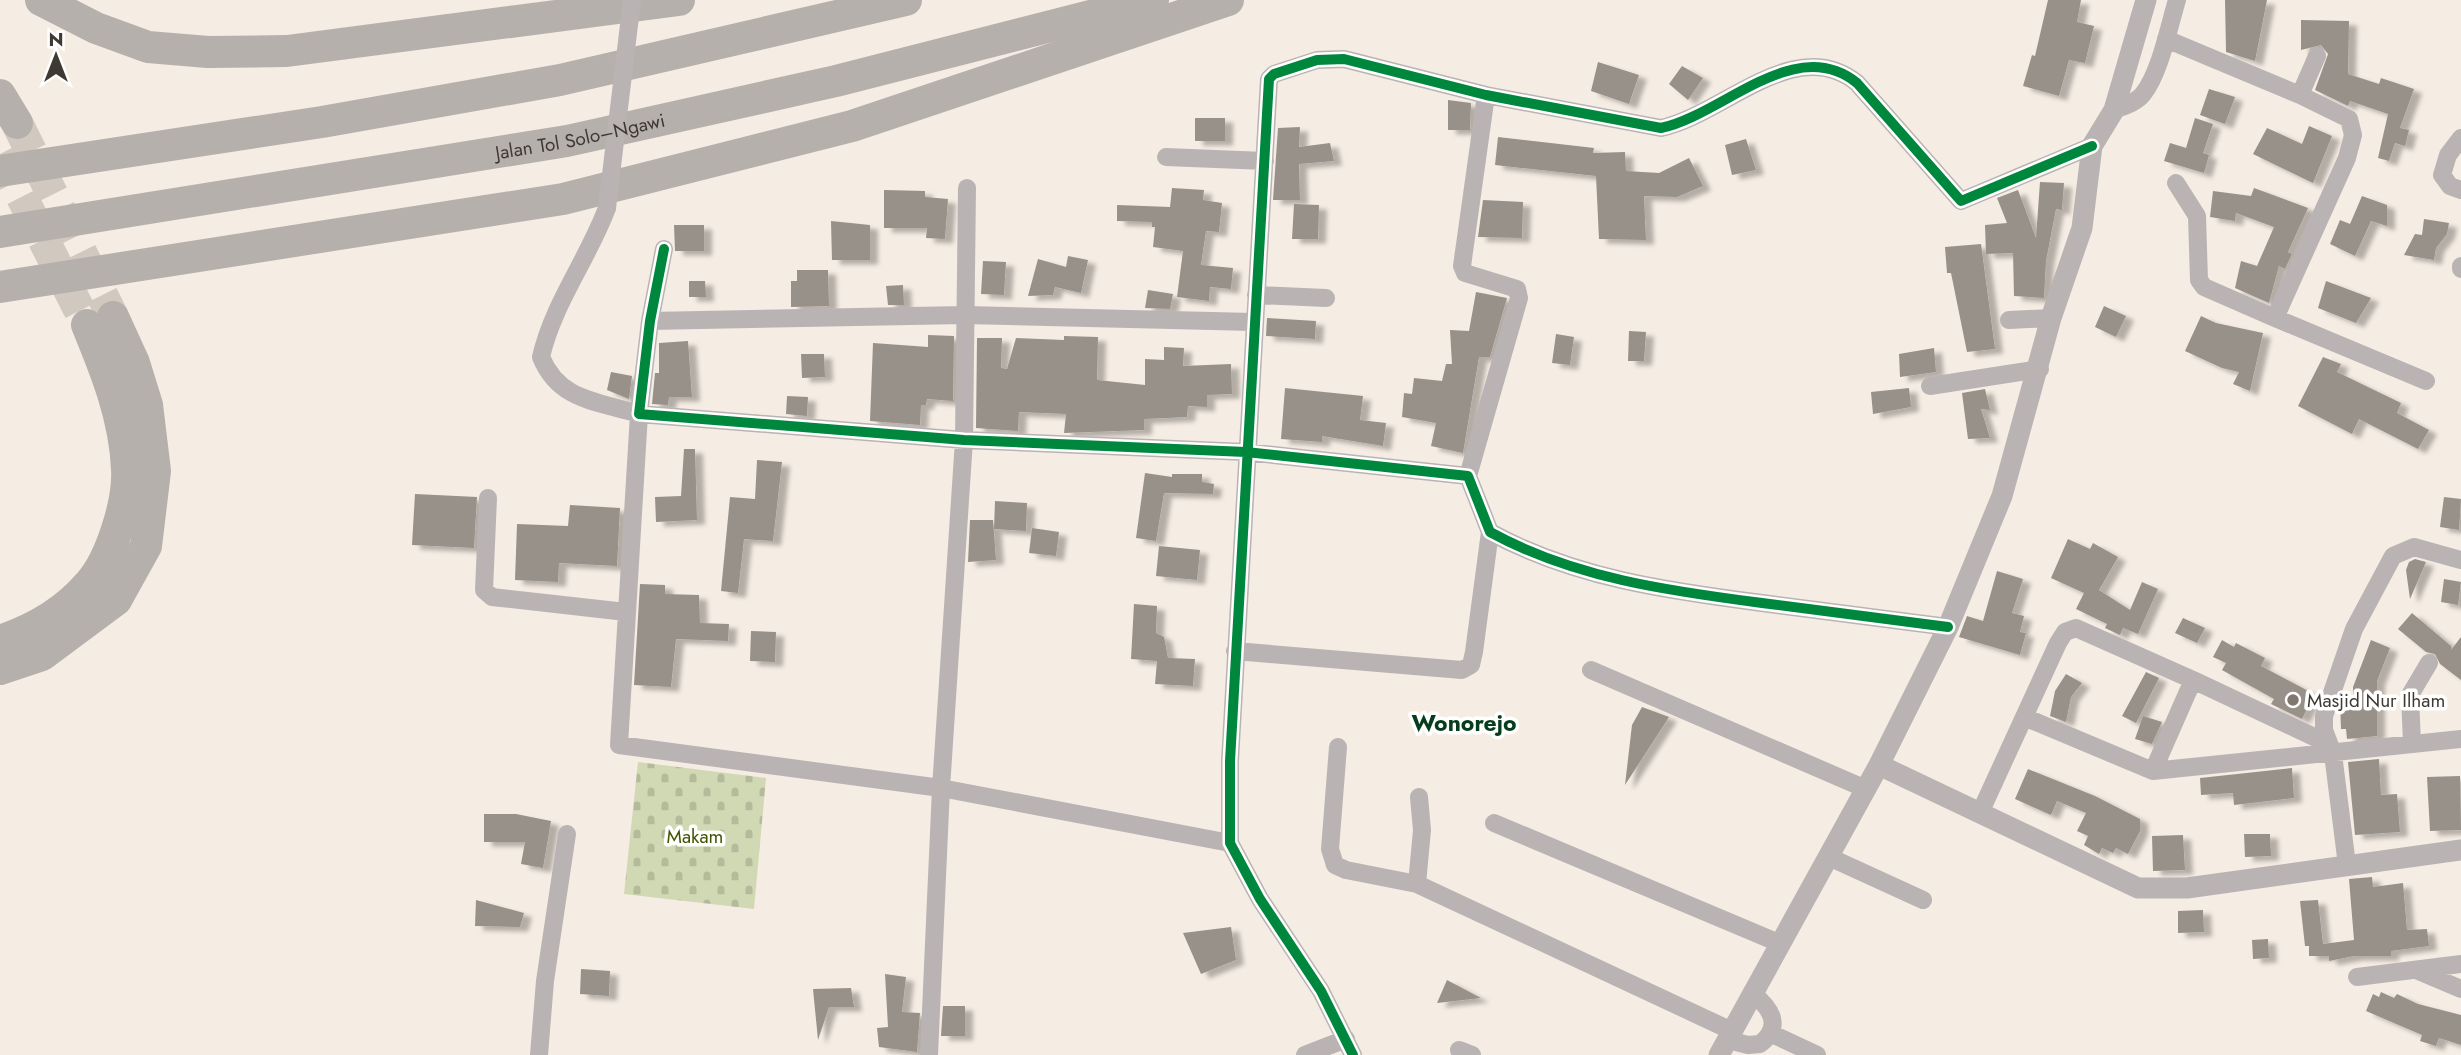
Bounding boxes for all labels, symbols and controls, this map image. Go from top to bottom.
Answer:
north arrow [21,21,91,91]
text: N [48,26,64,53]
street label: Jalan Tol Solo–Ngawi [490,107,668,167]
place label: Masjid Nur Ilham [2307,687,2445,714]
marker: Masjid Nur Ilham [2285,692,2301,708]
district label: Wonorejo [1411,706,1517,740]
park label: Makam [667,823,723,850]

